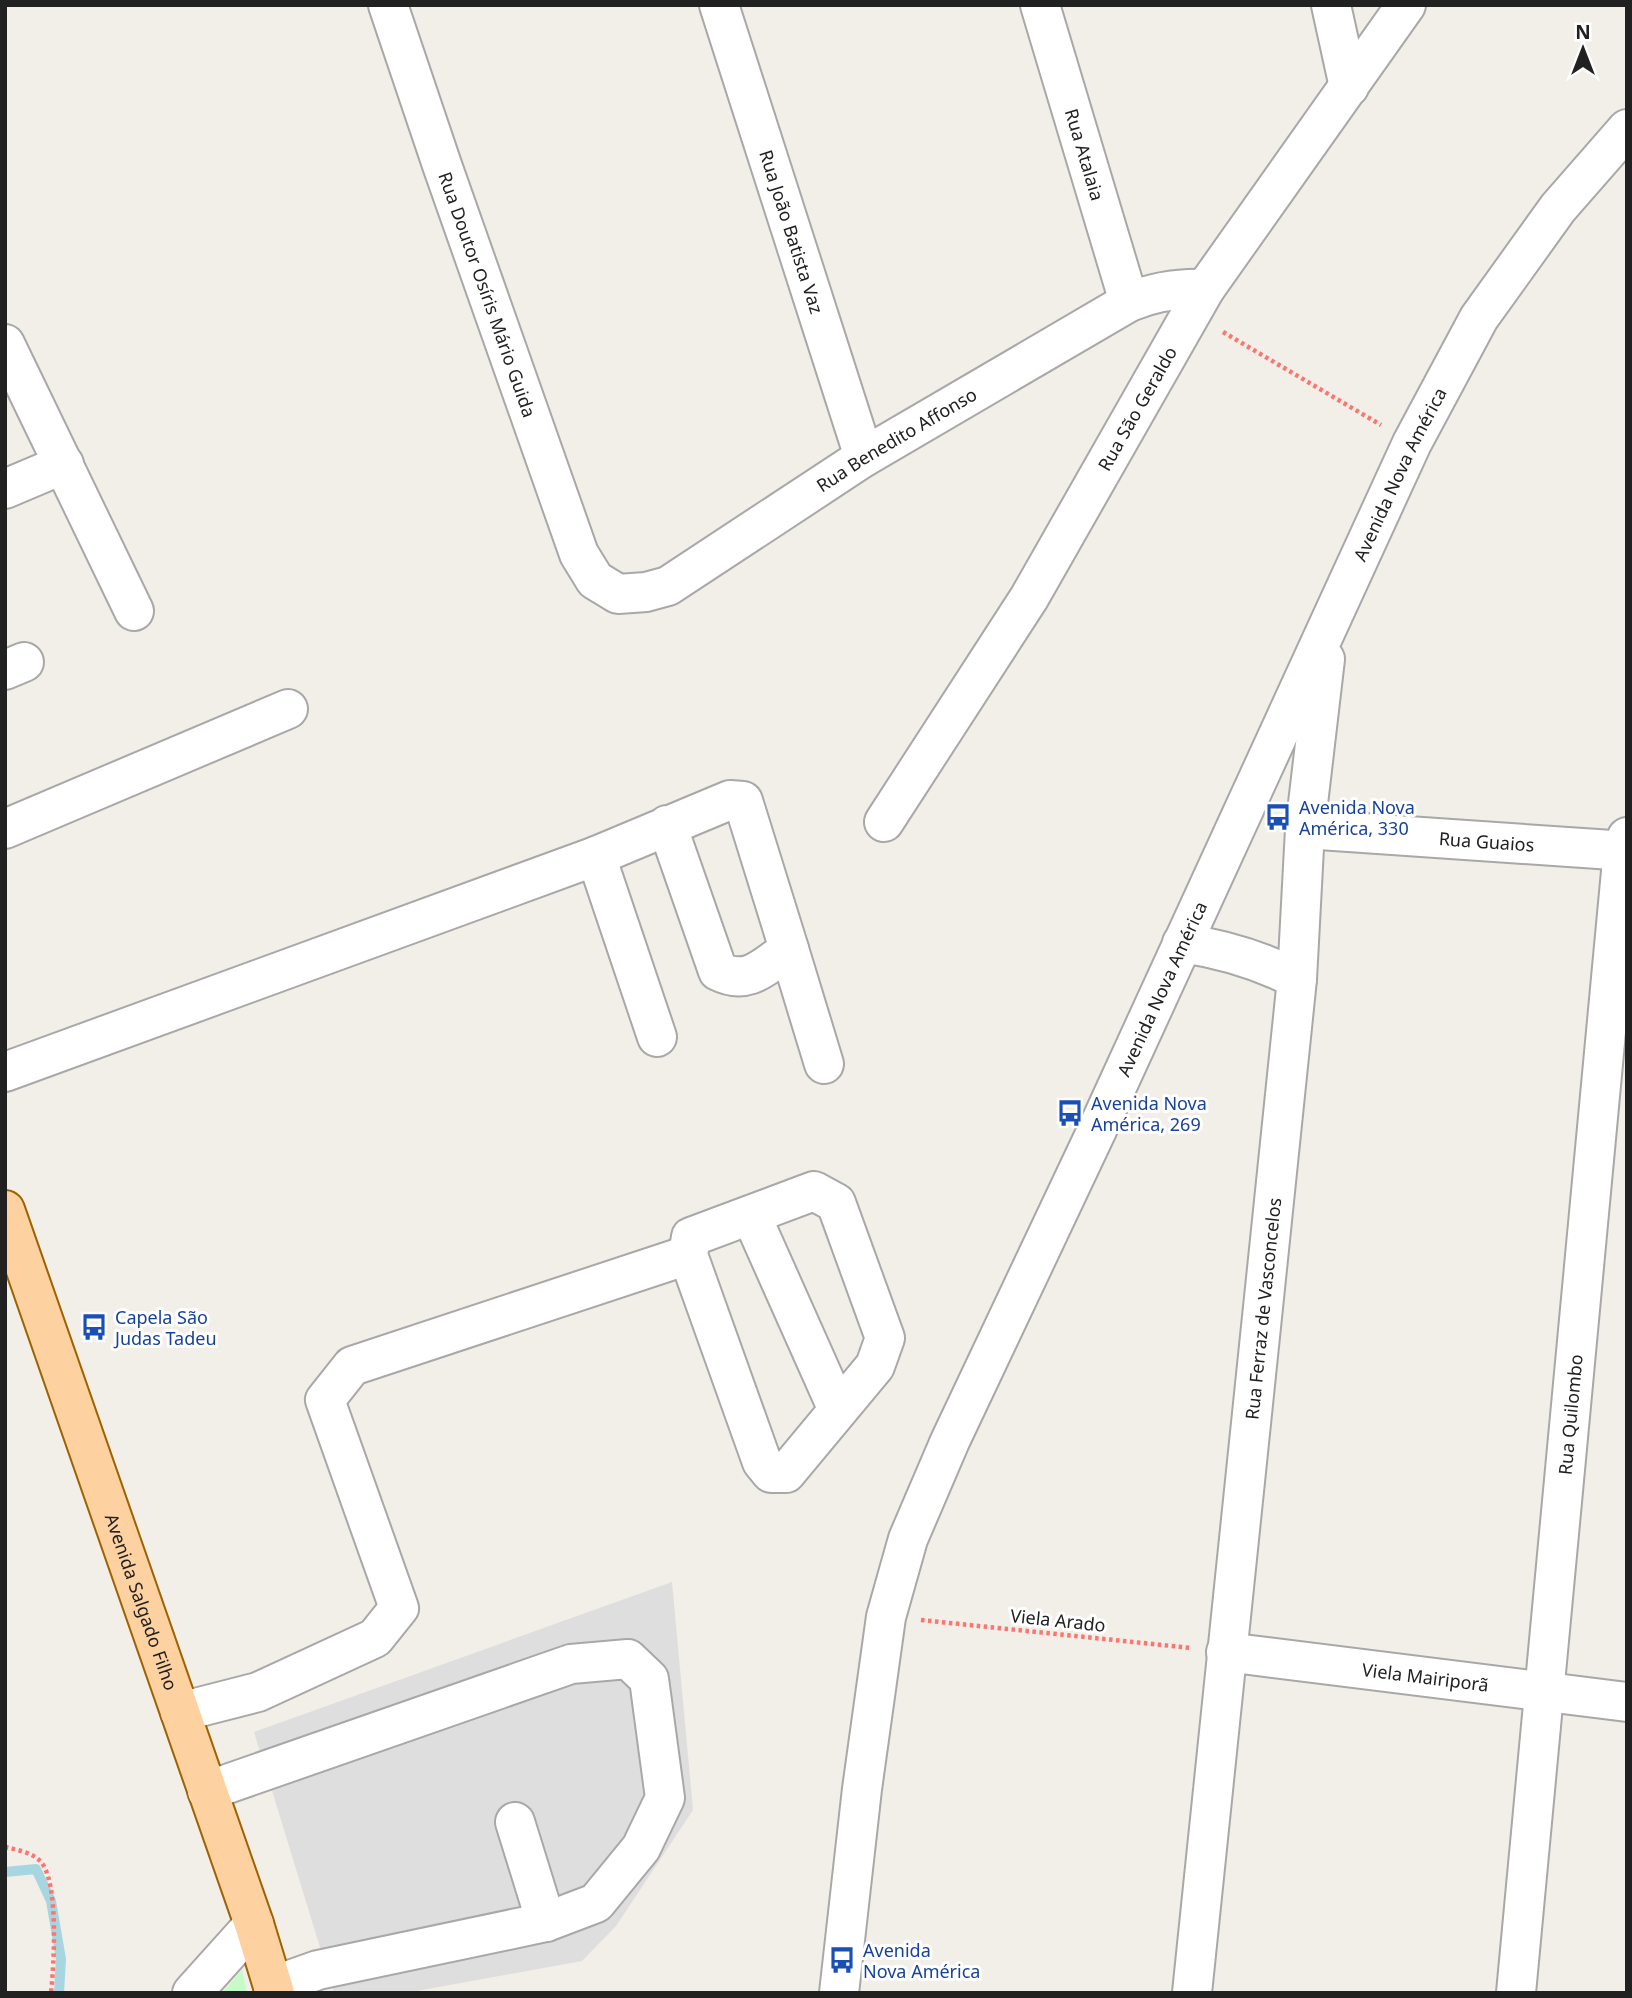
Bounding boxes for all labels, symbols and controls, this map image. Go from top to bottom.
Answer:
north arrow [1548,14,1618,84]
text: N [1575,19,1591,45]
street label: Rua Atalaia [1060,106,1110,203]
street label: Rua João Batista Vaz [754,147,829,316]
street label: Rua Doutor Osíris Mário Guida [433,168,542,420]
street label: Rua São Geraldo [1092,342,1182,475]
street label: Rua Benedito Affonso [811,382,981,497]
street label: Avenida Nova América [1348,383,1452,565]
place label: Avenida Nova América, 330 [1299,795,1415,840]
bus stop icon: Avenida Nova América, 330 [1263,802,1293,832]
street label: Rua Guaios [1438,826,1535,857]
street label: Avenida Nova América [1111,897,1212,1080]
place label: Avenida Nova América, 269 [1091,1091,1207,1136]
bus stop icon: Avenida Nova América, 269 [1055,1098,1085,1128]
street label: Rua Ferraz de Vasconcelos [1239,1196,1286,1421]
place label: Capela São Judas Tadeu [113,1305,217,1350]
bus stop icon: Capela São Judas Tadeu [79,1312,109,1342]
street label: Rua Quilombo [1553,1353,1588,1476]
street label: Avenida Salgado Filho [100,1510,184,1693]
street label: Viela Arado [1009,1603,1107,1637]
street label: Viela Mairiporã [1361,1657,1490,1697]
place label: Avenida Nova América [863,1938,980,1983]
bus stop icon: Avenida Nova América [827,1945,857,1975]

